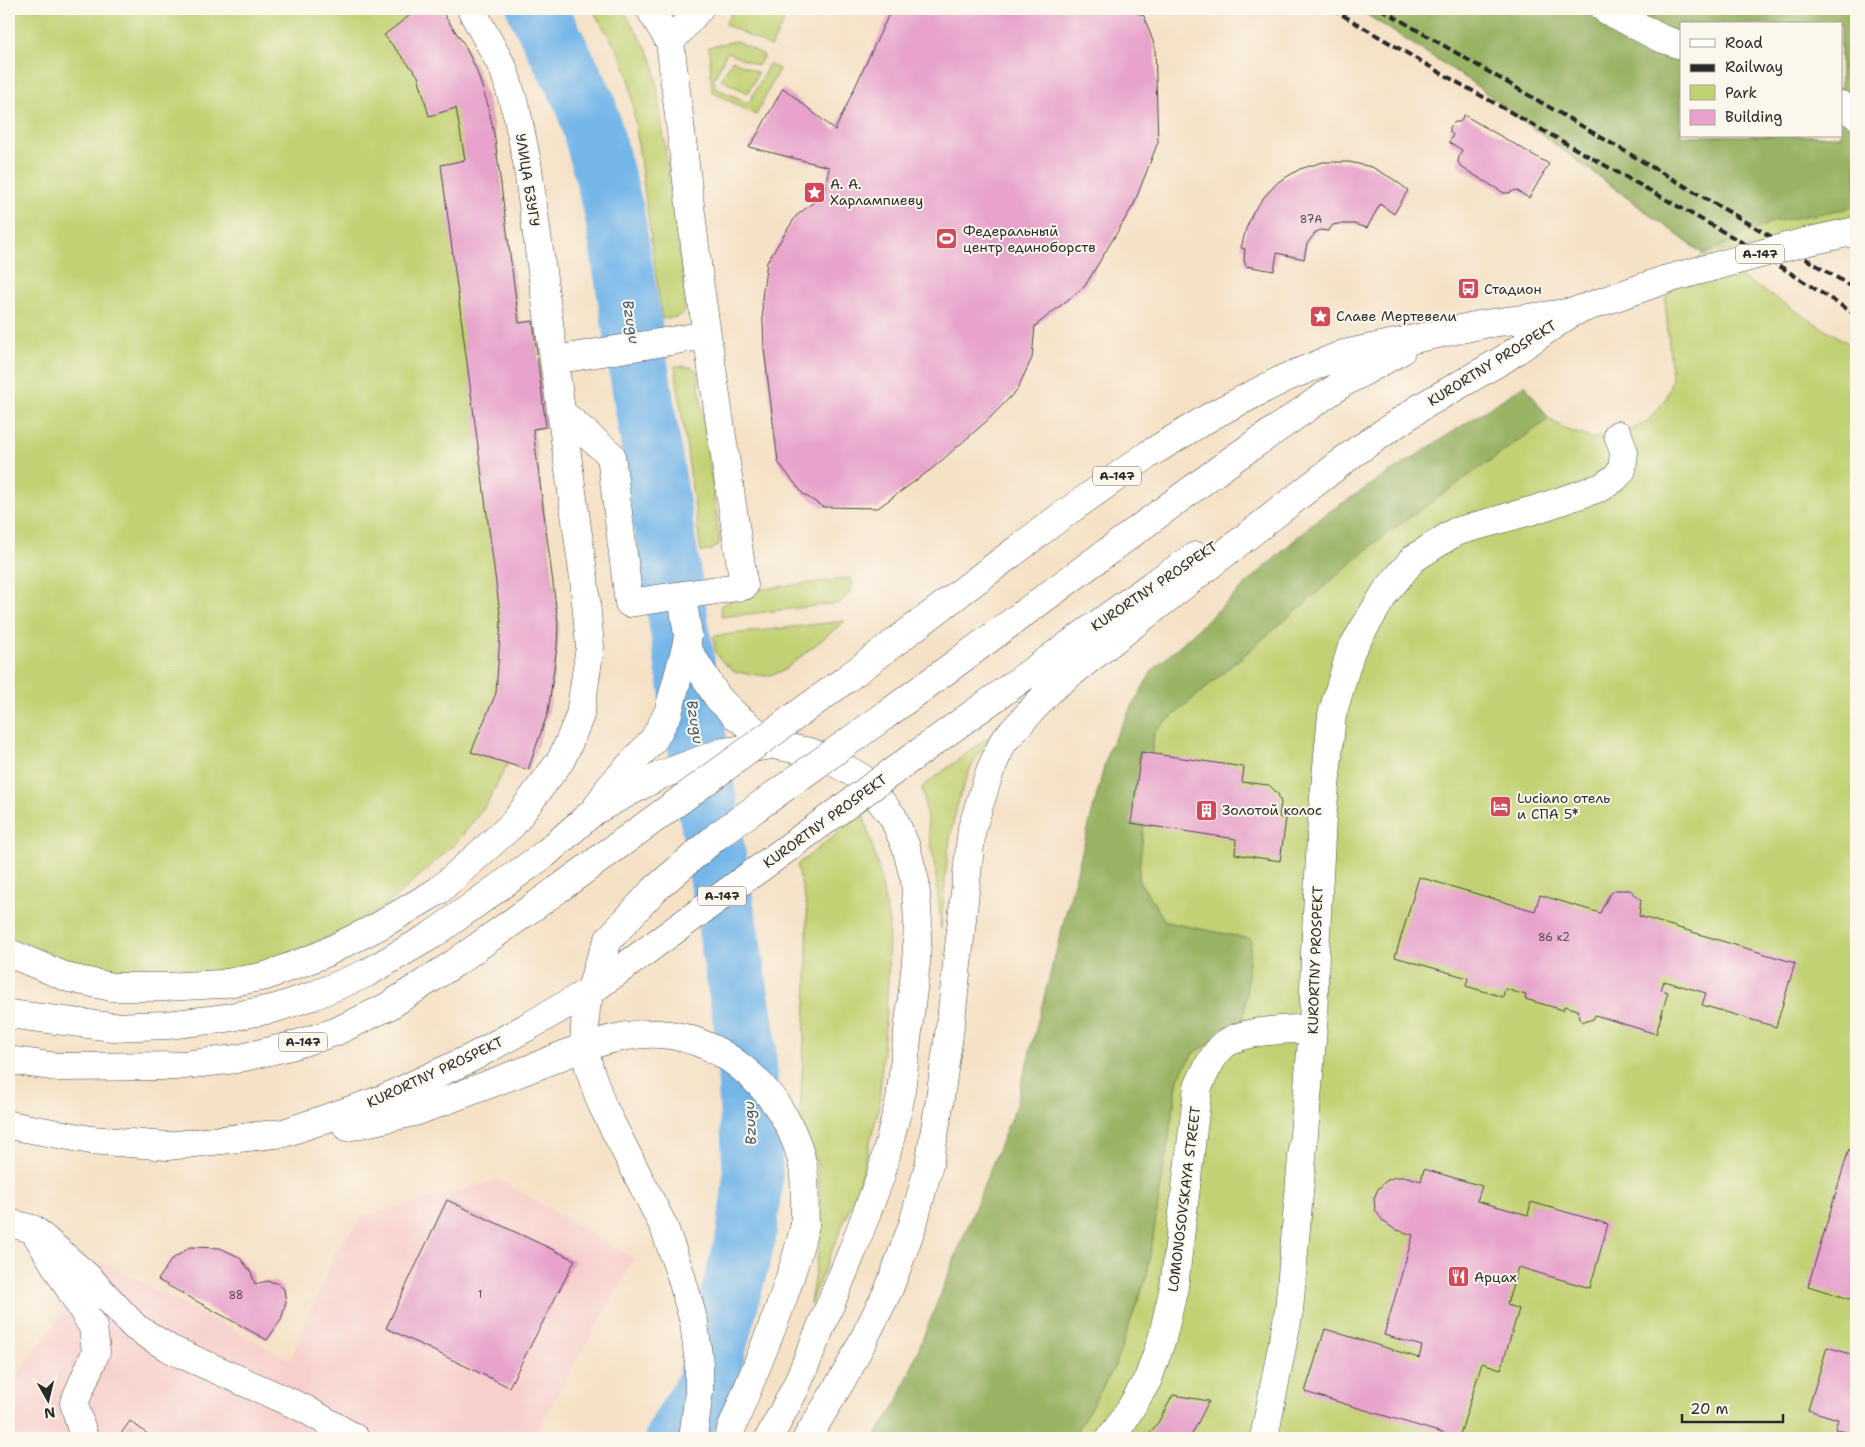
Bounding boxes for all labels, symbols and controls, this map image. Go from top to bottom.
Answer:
legend [1680,22,1842,138]
text: Road [1725,33,1763,53]
text: Railway [1725,57,1783,77]
text: Park [1725,83,1757,103]
text: Building [1725,107,1782,127]
street label: УЛИЦА БЗУГУ [512,132,544,228]
place label: А. А. Харлампиеву [830,175,923,209]
place icon: А. А. Харлампиеву [802,180,826,204]
house number: 87А [1300,212,1322,227]
place label: Федеральный центр единоборств [963,222,1096,256]
sports icon: Федеральный центр единоборств [935,227,959,251]
road number: А-147 [1736,244,1784,264]
bus stop icon: Стадион [1456,277,1480,301]
place label: Стадион [1484,280,1542,298]
water label: Bzugu [618,299,644,346]
place icon: Славе Мертевели [1308,304,1332,328]
place label: Славе Мертевели [1336,307,1457,325]
street label: KURORTNY PROSPEKT [1424,316,1560,410]
road number: А-147 [1093,466,1141,486]
street label: KURORTNY PROSPEKT [1087,537,1221,635]
water label: Bzugu [682,699,708,746]
street label: KURORTNY PROSPEKT [760,770,891,872]
place label: Luciano отель и СПА 5* [1517,789,1610,823]
hotel icon: Luciano отель и СПА 5* [1489,794,1513,818]
building icon: Золотой колос [1194,798,1218,822]
place label: Золотой колос [1222,801,1322,819]
street label: KURORTNY PROSPEKT [1303,885,1327,1035]
road number: А-147 [698,886,746,906]
house number: 86 к2 [1538,930,1570,945]
road number: А-147 [279,1032,327,1052]
street label: KURORTNY PROSPEKT [364,1032,506,1112]
water label: Bzugu [739,1100,761,1145]
street label: LOMONOSOVSKAYA STREET [1164,1105,1204,1293]
restaurant icon: Арцах [1446,1265,1470,1289]
place label: Арцах [1474,1268,1517,1286]
house number: 1 [478,1287,482,1302]
house number: 88 [228,1288,244,1303]
north arrow [22,1374,72,1424]
scale bar [1682,1392,1784,1424]
text: 20 m [1690,1399,1729,1419]
text: N [43,1403,57,1423]

